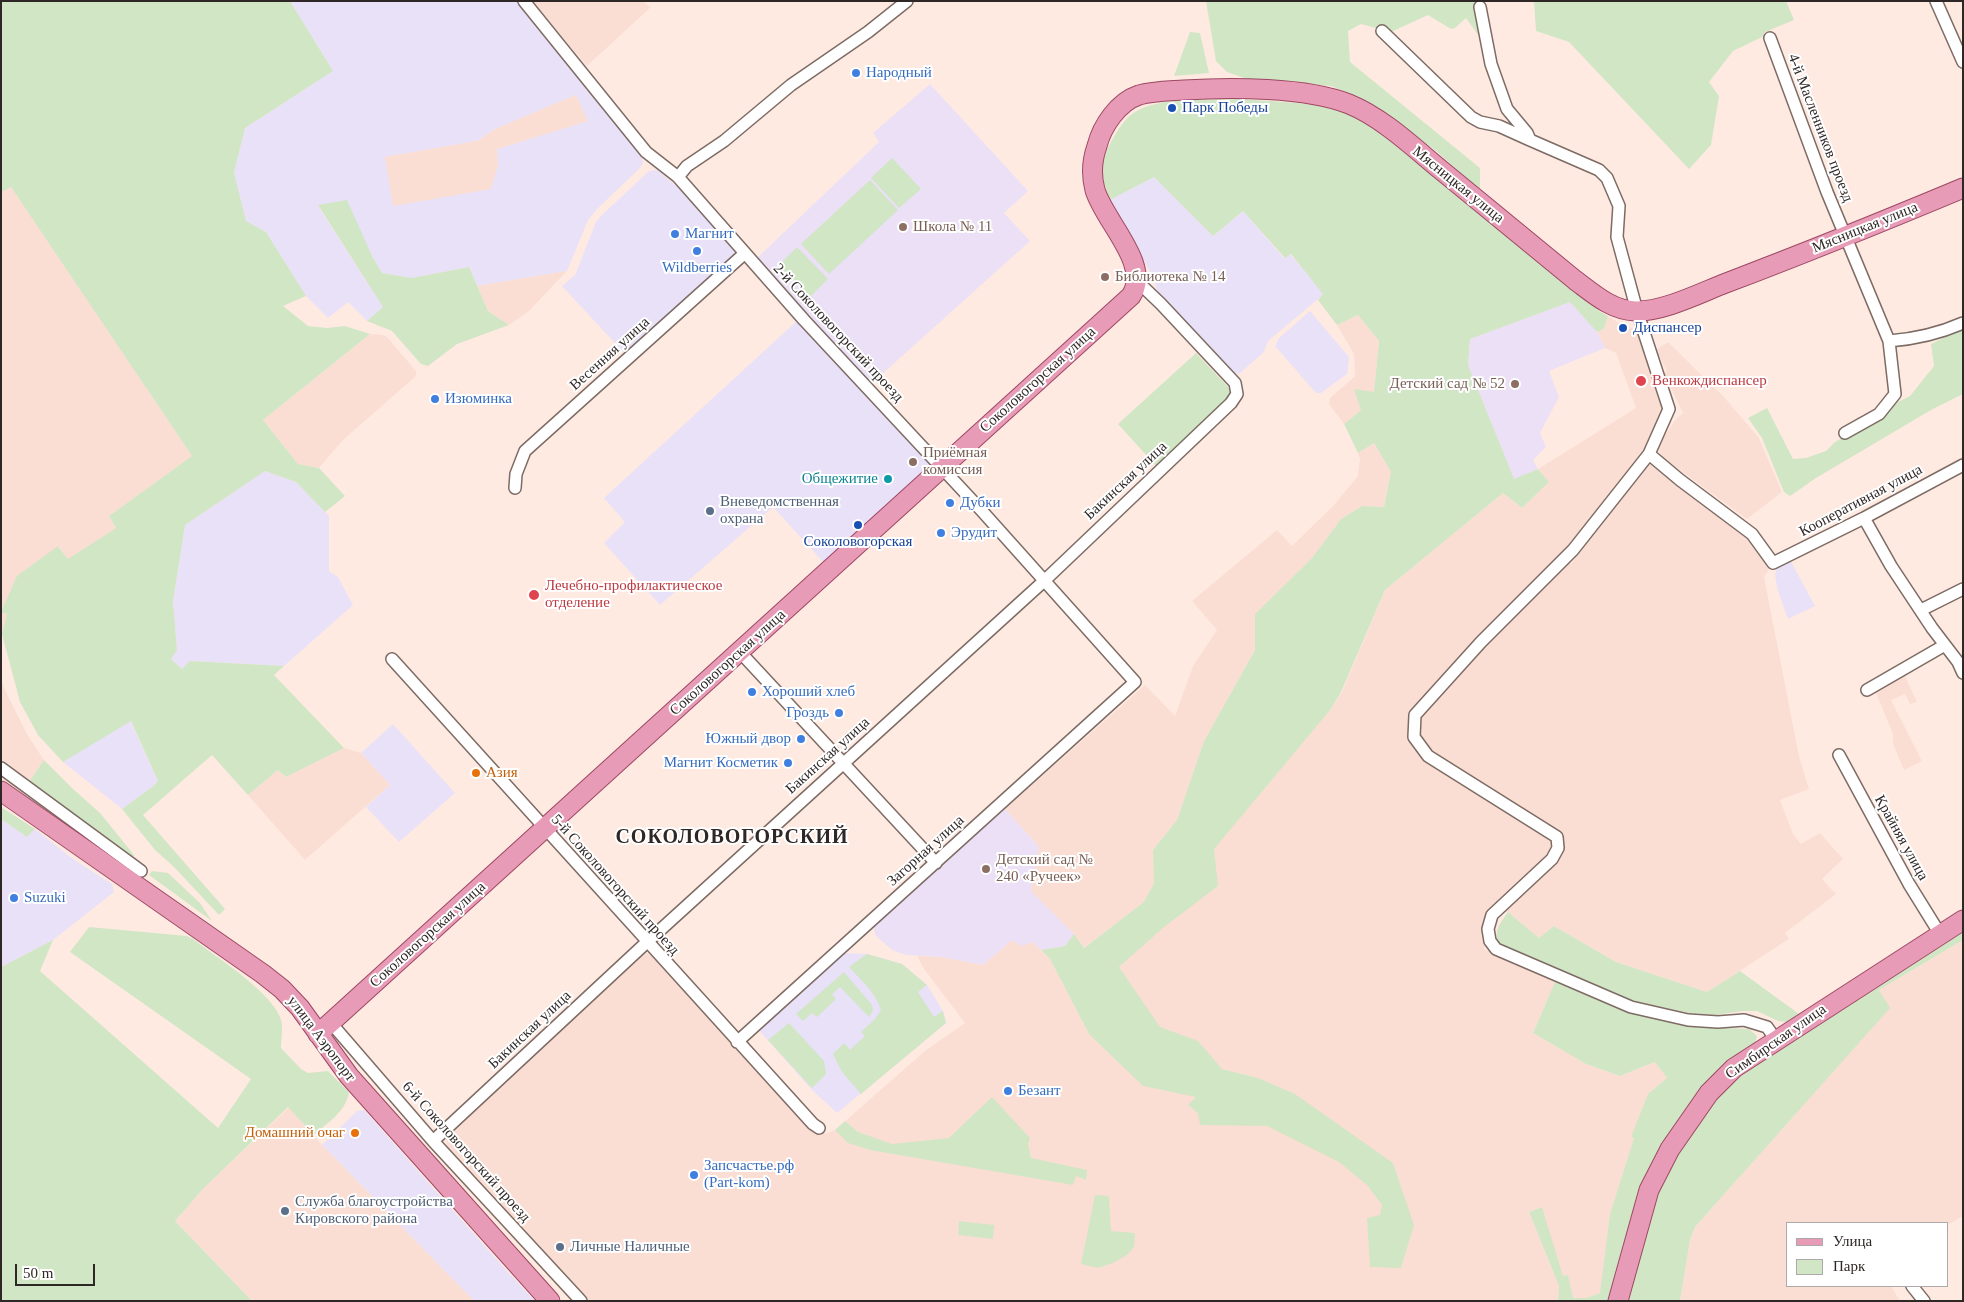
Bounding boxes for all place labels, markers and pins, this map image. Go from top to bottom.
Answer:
place label: Народный [866,64,932,82]
marker: Народный [850,67,862,79]
place label: Парк Победы [1182,99,1268,117]
marker: Парк Победы [1166,102,1178,114]
place label: Школа № 11 [913,218,992,236]
marker: Школа № 11 [897,221,909,233]
place label: Магнит [685,225,734,243]
marker: Магнит [669,228,681,240]
marker: Wildberries [691,245,703,257]
place label: Wildberries [662,259,732,277]
place label: Библиотека № 14 [1115,268,1225,286]
marker: Библиотека № 14 [1099,271,1111,283]
place label: Диспансер [1633,319,1702,337]
marker: Диспансер [1617,322,1629,334]
place label: Венкождиспансер [1652,372,1767,390]
marker: Венкождиспансер [1634,374,1648,388]
place label: Детский сад № 52 [1389,375,1505,393]
marker: Детский сад № 52 [1509,378,1521,390]
place label: Изюминка [445,390,512,408]
marker: Изюминка [429,393,441,405]
place label: Приёмная комиссия [923,444,987,479]
marker: Приёмная комиссия [907,456,919,468]
place label: Общежитие [802,470,878,488]
marker: Общежитие [882,473,894,485]
place label: Вневедомственная охрана [720,493,839,528]
place label: Дубки [960,494,1000,512]
marker: Дубки [944,497,956,509]
marker: Вневедомственная охрана [704,505,716,517]
marker: Соколовогорская [852,519,864,531]
place label: Эрудит [951,524,997,542]
marker: Эрудит [935,527,947,539]
place label: Соколовогорская [804,533,912,551]
place label: Лечебно-профилактическое отделение [545,577,722,612]
marker: Лечебно-профилактическое отделение [527,588,541,602]
place label: Хороший хлеб [762,683,855,701]
marker: Хороший хлеб [746,686,758,698]
place label: Гроздь [786,704,829,722]
marker: Гроздь [833,707,845,719]
place label: Южный двор [706,730,791,748]
marker: Южный двор [795,733,807,745]
place label: Магнит Косметик [664,754,778,772]
marker: Магнит Косметик [782,757,794,769]
place label: Азия [486,764,518,782]
marker: Азия [470,767,482,779]
place label: Детский сад № 240 «Ручеек» [996,851,1093,886]
marker: Детский сад № 240 «Ручеек» [980,863,992,875]
place label: Suzuki [24,889,66,907]
marker: Suzuki [8,892,20,904]
place label: Безант [1018,1082,1061,1100]
marker: Безант [1002,1085,1014,1097]
place label: Домашний очаг [245,1124,345,1142]
marker: Домашний очаг [349,1127,361,1139]
place label: Запсчастье.рф (Part-kom) [704,1157,794,1192]
marker: Запсчастье.рф (Part-kom) [688,1169,700,1181]
place label: Служба благоустройства Кировского района [295,1193,453,1228]
marker: Служба благоустройства Кировского района [279,1205,291,1217]
place label: Личные Наличные [570,1238,690,1256]
marker: Личные Наличные [554,1241,566,1253]

